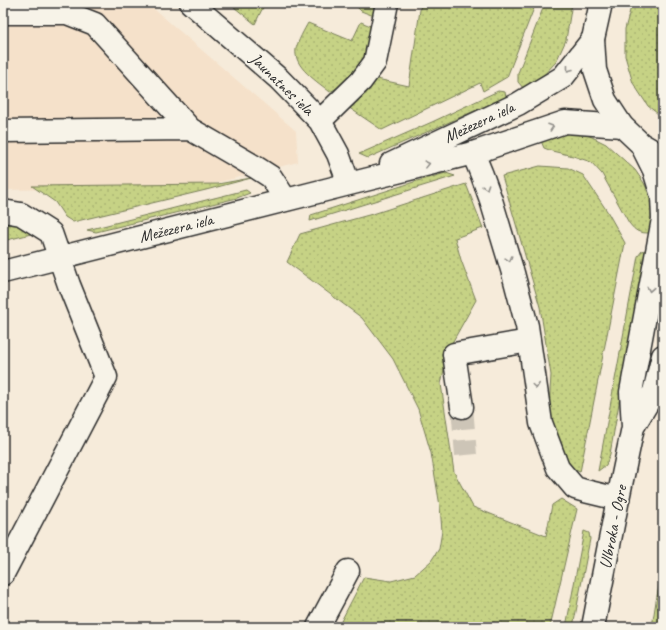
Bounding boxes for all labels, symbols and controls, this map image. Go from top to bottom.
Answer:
street label: Jaunatnes iela [245,48,320,121]
one-way arrow [566,65,573,72]
street label: Mežezera iela [440,96,519,147]
one-way arrow [548,123,555,131]
one-way arrow [424,161,430,169]
one-way arrow [481,184,490,191]
street label: Mežezera iela [137,208,217,247]
one-way arrow [504,255,513,262]
one-way arrow [646,286,655,293]
one-way arrow [531,383,540,389]
street label: Ulbroka - Ogre [595,482,632,570]

